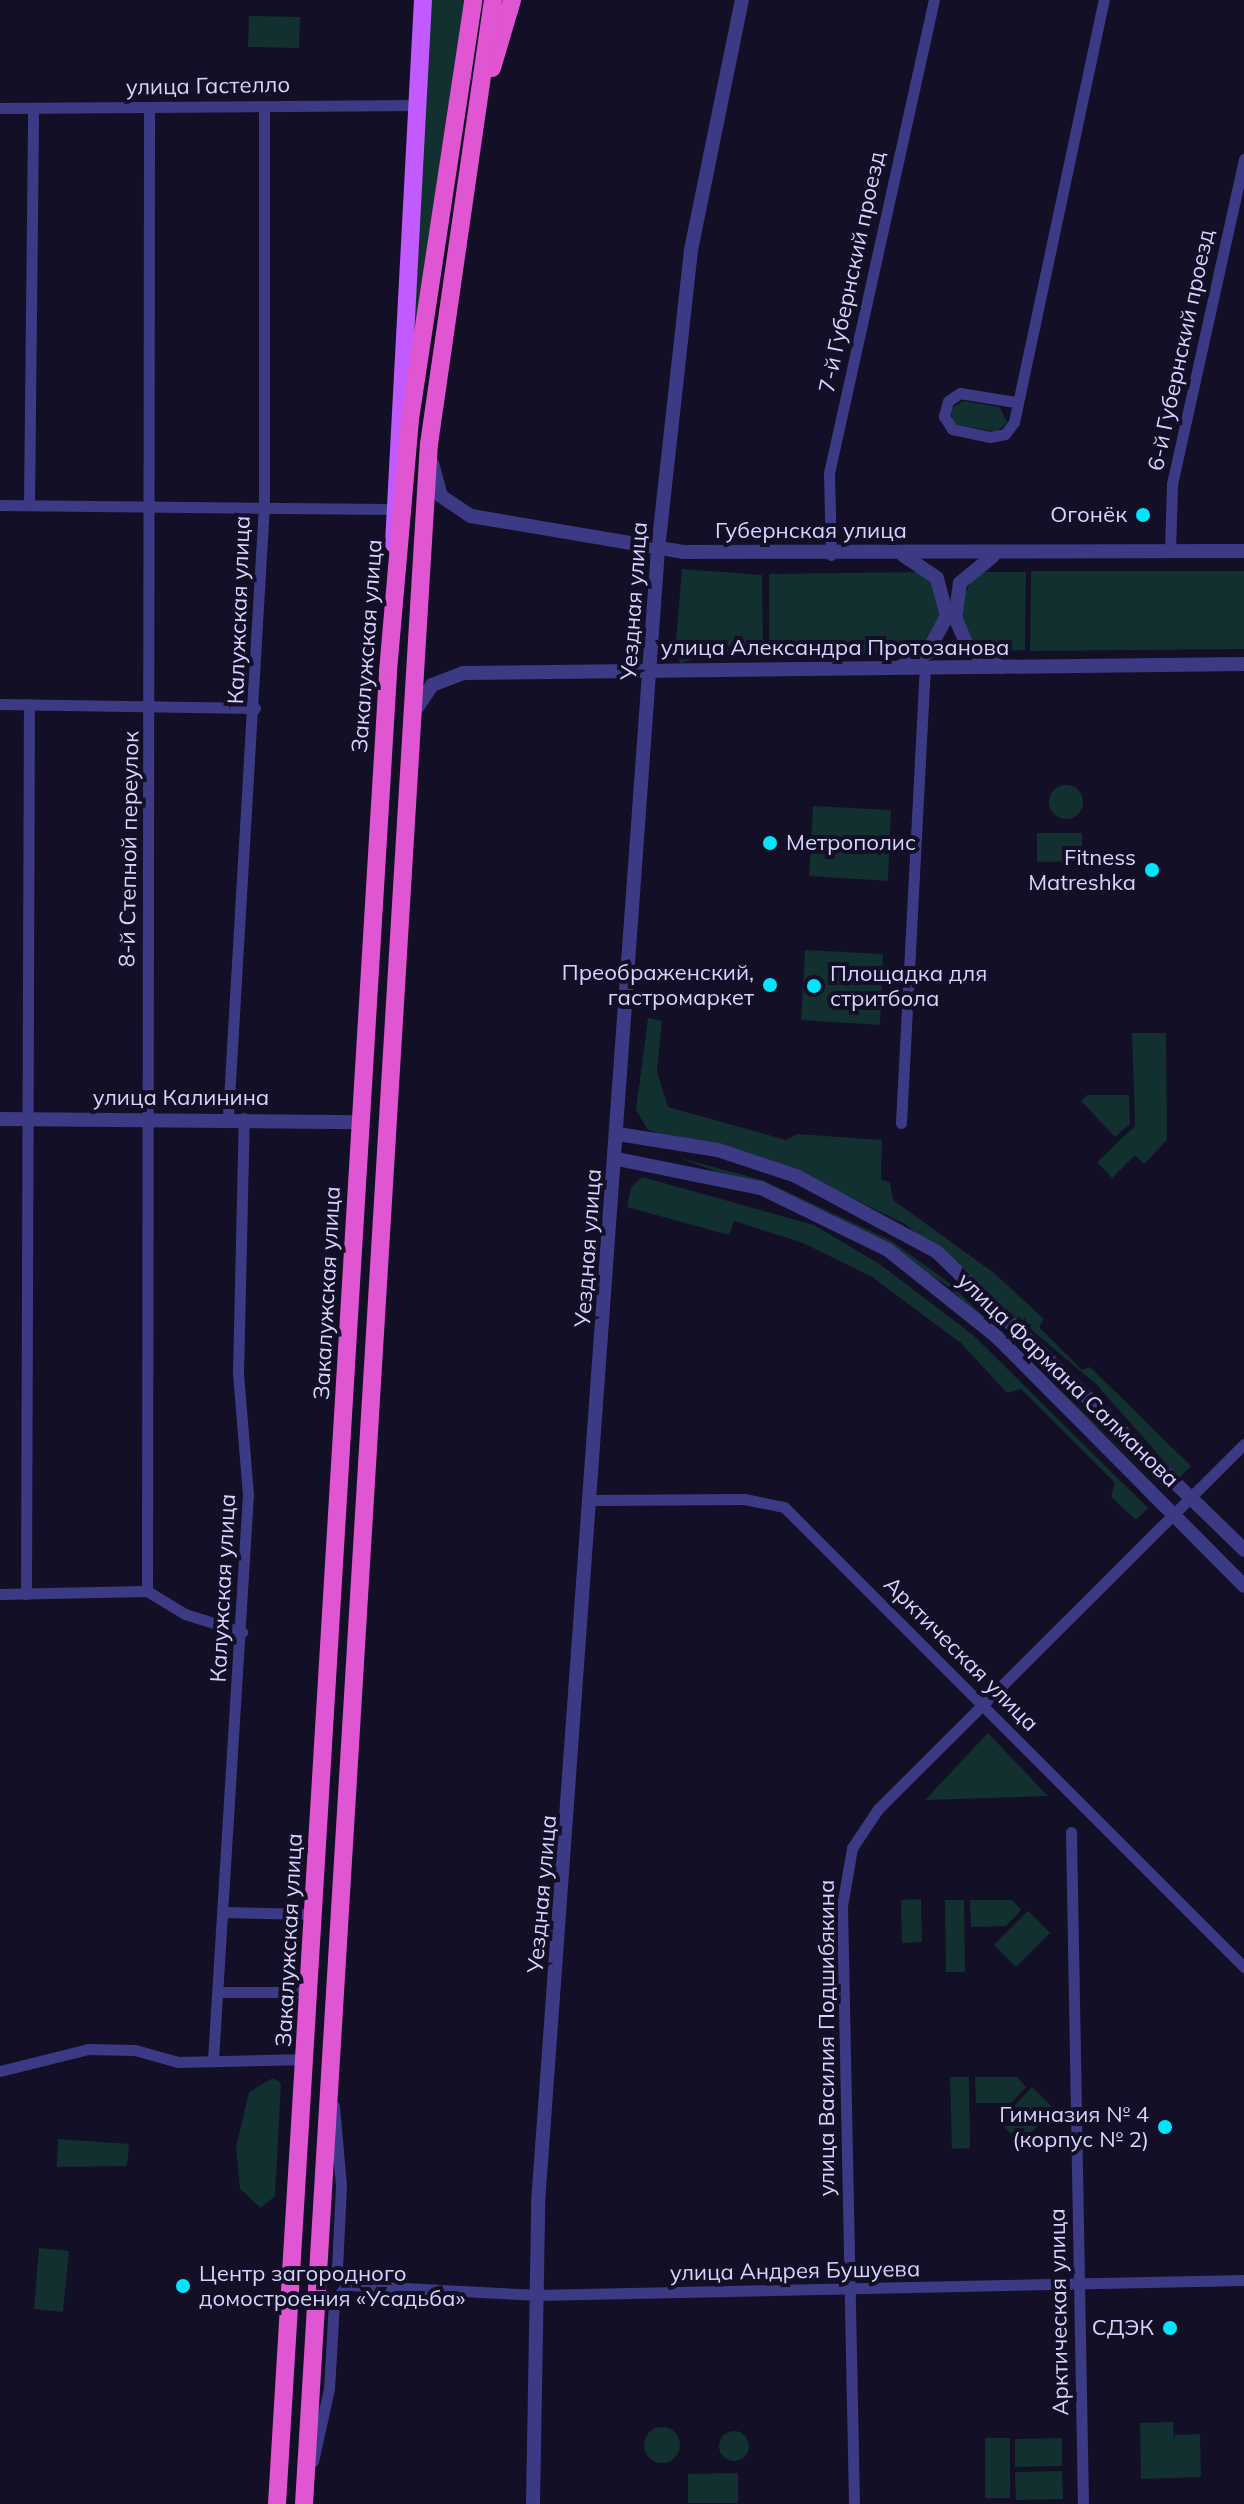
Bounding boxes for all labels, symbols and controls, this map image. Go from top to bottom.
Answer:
street label: улица Гастелло [126,71,290,101]
street label: 7-й Губернский проезд [813,149,891,395]
street label: 6-й Губернский проезд [1142,227,1220,473]
place label: Огонёк [1050,502,1127,528]
marker: Огонёк [1134,506,1152,524]
street label: Калужская улица [223,515,255,705]
street label: Губернская улица [715,518,907,544]
street label: Уездная улица [615,521,653,681]
street label: Закалужская улица [346,538,388,754]
street label: улица Александра Протозанова [661,635,1009,661]
street label: 8-й Степной переулок [114,731,144,967]
place label: Метрополис [786,830,916,856]
marker: Метрополис [761,834,779,852]
place label: Fitness Matreshka [1028,844,1136,896]
marker: Fitness Matreshka [1143,861,1161,879]
place label: Преображенский, гастромаркет [562,959,754,1010]
place label: Площадка для стритбола [830,960,987,1012]
marker: Преображенский, гастромаркет [761,976,779,994]
marker: Площадка для стритбола [805,977,823,995]
street label: улица Калинина [93,1085,269,1111]
street label: Уездная улица [569,1168,607,1328]
street label: Закалужская улица [308,1185,346,1401]
street label: улица Фармана Салманова [952,1267,1184,1493]
street label: Калужская улица [205,1493,241,1683]
street label: Арктическая улица [878,1571,1044,1737]
street label: Уездная улица [522,1814,562,1974]
street label: Закалужская улица [270,1832,308,2048]
street label: улица Василия Подшибякина [814,1880,840,2196]
place label: Гимназия № 4 (корпус № 2) [999,2101,1149,2152]
marker: Гимназия № 4 (корпус № 2) [1156,2118,1174,2136]
street label: Арктическая улица [1044,2208,1074,2416]
street label: улица Андрея Бушуева [670,2256,920,2286]
place label: Центр загородного домостроения «Усадьба» [199,2260,465,2312]
marker: Центр загородного домостроения «Усадьба» [174,2277,192,2295]
place label: СДЭК [1092,2315,1154,2341]
marker: СДЭК [1161,2319,1179,2337]

